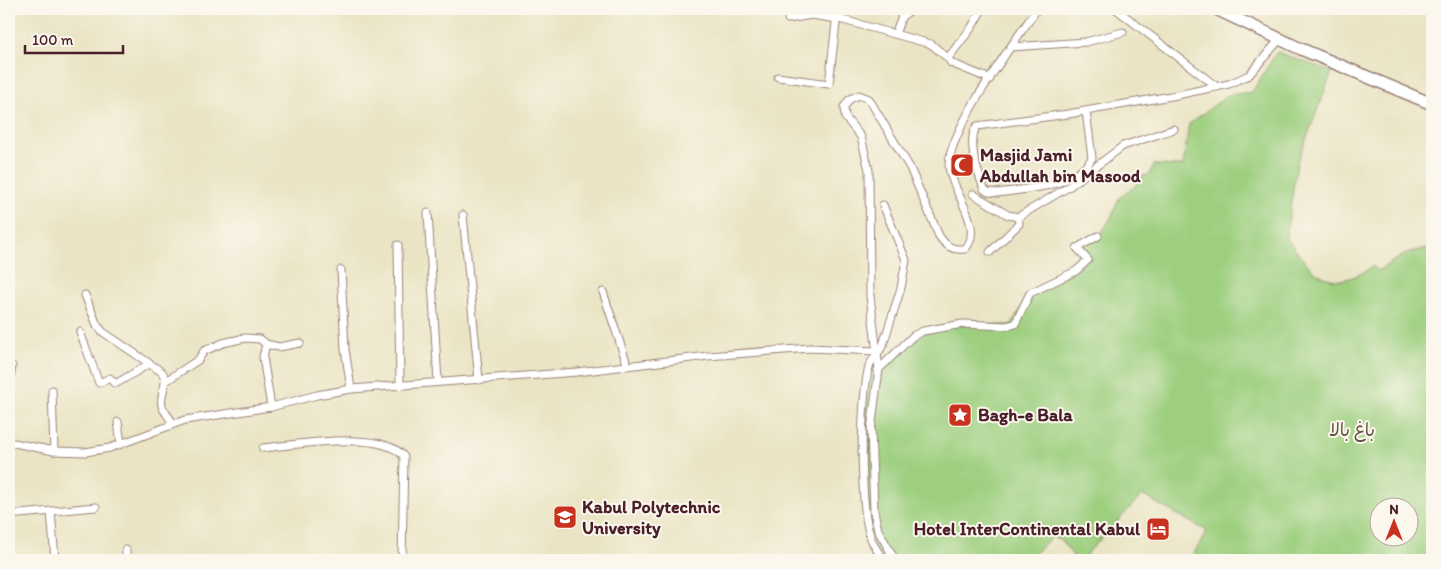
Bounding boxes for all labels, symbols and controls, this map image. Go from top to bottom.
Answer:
scale bar [25,22,122,54]
text: 100 m [32,31,74,49]
place label: Masjid Jami Abdullah bin Masood [979,144,1141,187]
mosque icon: Masjid Jami Abdullah bin Masood [949,152,975,178]
place icon: Bagh-e Bala [947,402,973,428]
place label: Bagh-e Bala [978,404,1073,426]
park label: باغ بالا [1329,419,1375,442]
place label: Kabul Polytechnic University [582,496,721,539]
north arrow [1368,496,1418,546]
text: N [1389,501,1399,518]
school or university icon: Kabul Polytechnic University [552,504,578,530]
hotel icon: Hotel InterContinental Kabul [1145,516,1171,542]
place label: Hotel InterContinental Kabul [914,518,1141,540]

